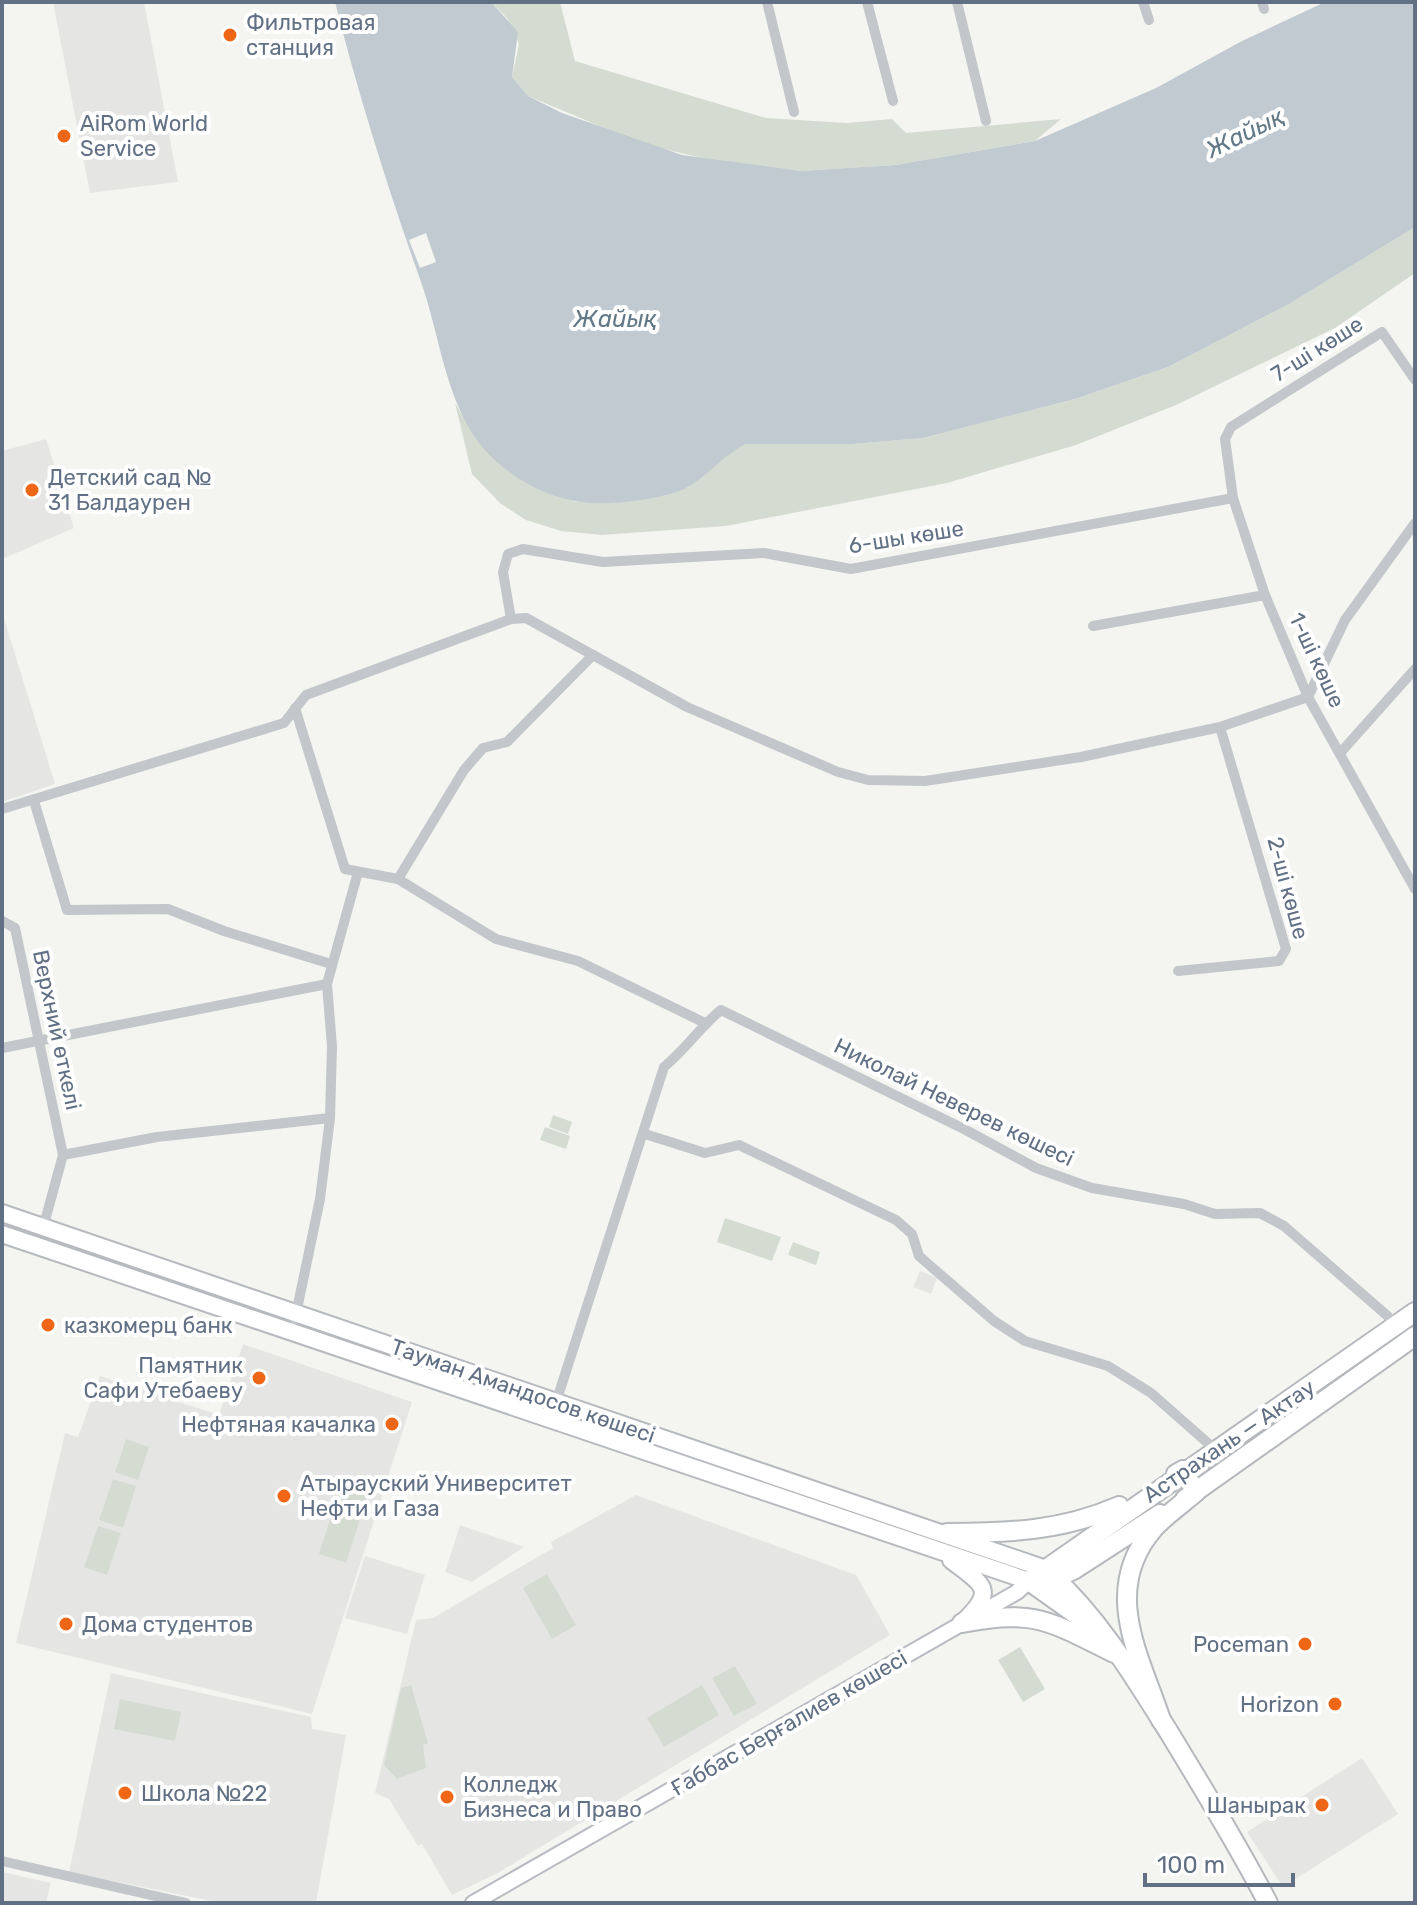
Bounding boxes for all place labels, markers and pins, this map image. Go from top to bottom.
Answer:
place label: Фильтровая станция [246,9,376,61]
marker: Фильтровая станция [221,26,239,44]
place label: AiRom World Service [80,110,208,162]
marker: AiRom World Service [55,127,73,145]
place label: Детский сад № 31 Балдаурен [48,464,212,516]
marker: Детский сад № 31 Балдаурен [23,481,41,499]
place label: казкомерц банк [64,1312,233,1339]
marker: казкомерц банк [39,1316,57,1334]
place label: Памятник Сафи Утебаеву [83,1352,243,1404]
marker: Памятник Сафи Утебаеву [250,1369,268,1387]
place label: Нефтяная качалка [181,1411,376,1438]
marker: Нефтяная качалка [383,1415,401,1433]
place label: Атырауский Университет Нефти и Газа [300,1470,572,1522]
marker: Атырауский Университет Нефти и Газа [275,1487,293,1505]
place label: Дома студентов [82,1611,253,1638]
marker: Дома студентов [57,1615,75,1633]
place label: Poceman [1193,1631,1289,1658]
marker: Poceman [1296,1635,1314,1653]
place label: Horizon [1240,1691,1319,1718]
marker: Horizon [1326,1695,1344,1713]
place label: Колледж Бизнеса и Право [463,1771,642,1823]
place label: Школа №22 [141,1780,267,1807]
marker: Школа №22 [116,1784,134,1802]
marker: Колледж Бизнеса и Право [438,1788,456,1806]
place label: Шанырак [1207,1792,1306,1819]
marker: Шанырак [1313,1796,1331,1814]

